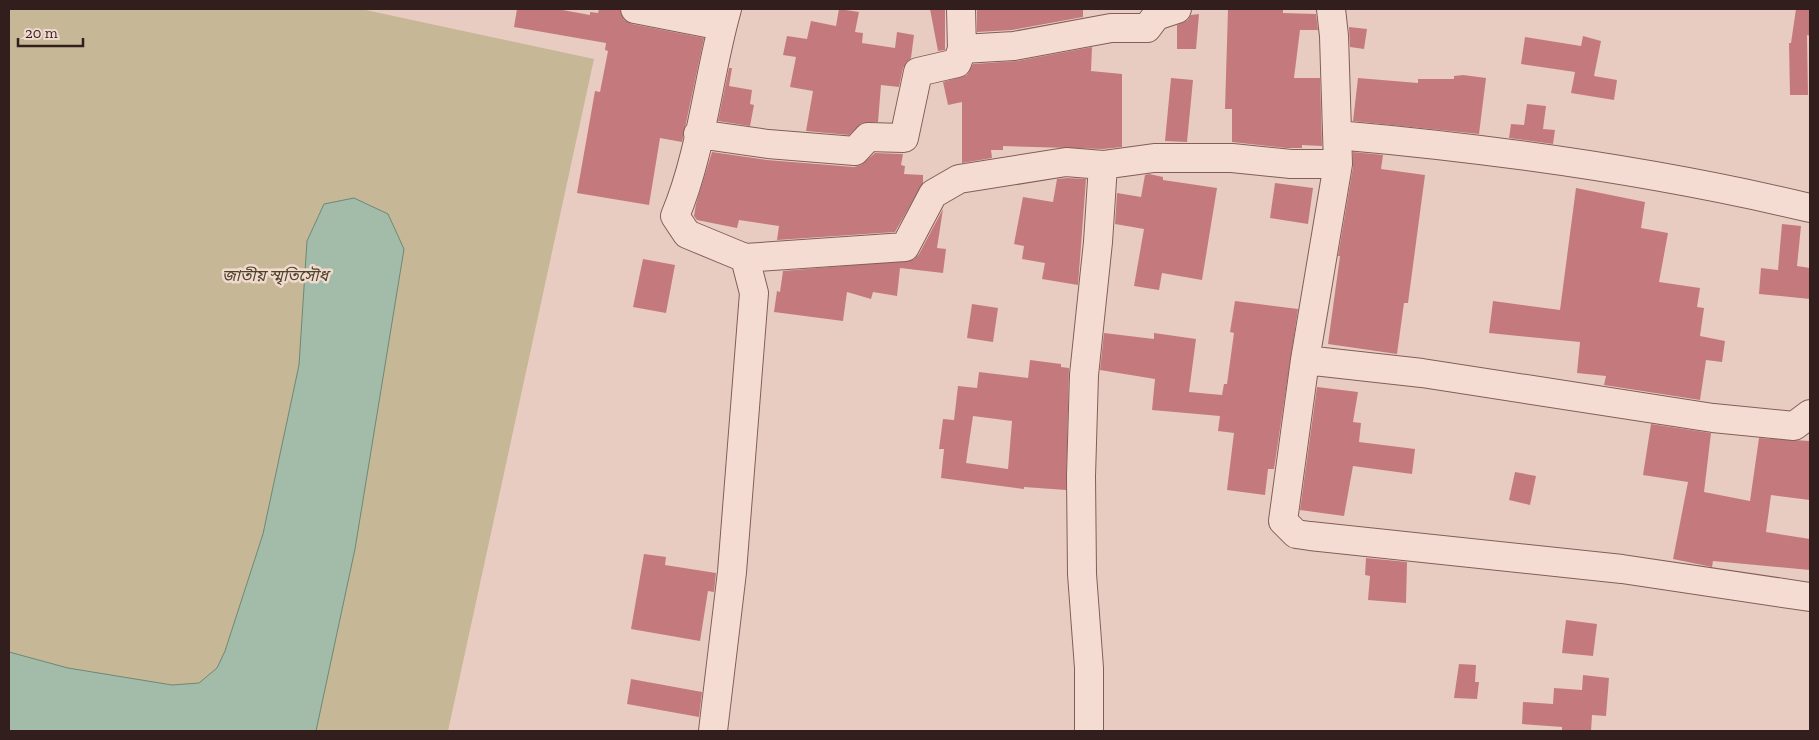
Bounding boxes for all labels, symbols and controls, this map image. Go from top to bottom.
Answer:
scale bar [18,15,82,47]
text: 20 m [25,24,58,42]
park label: জাতীয় স্মৃতিসৌধ [222,266,332,286]

